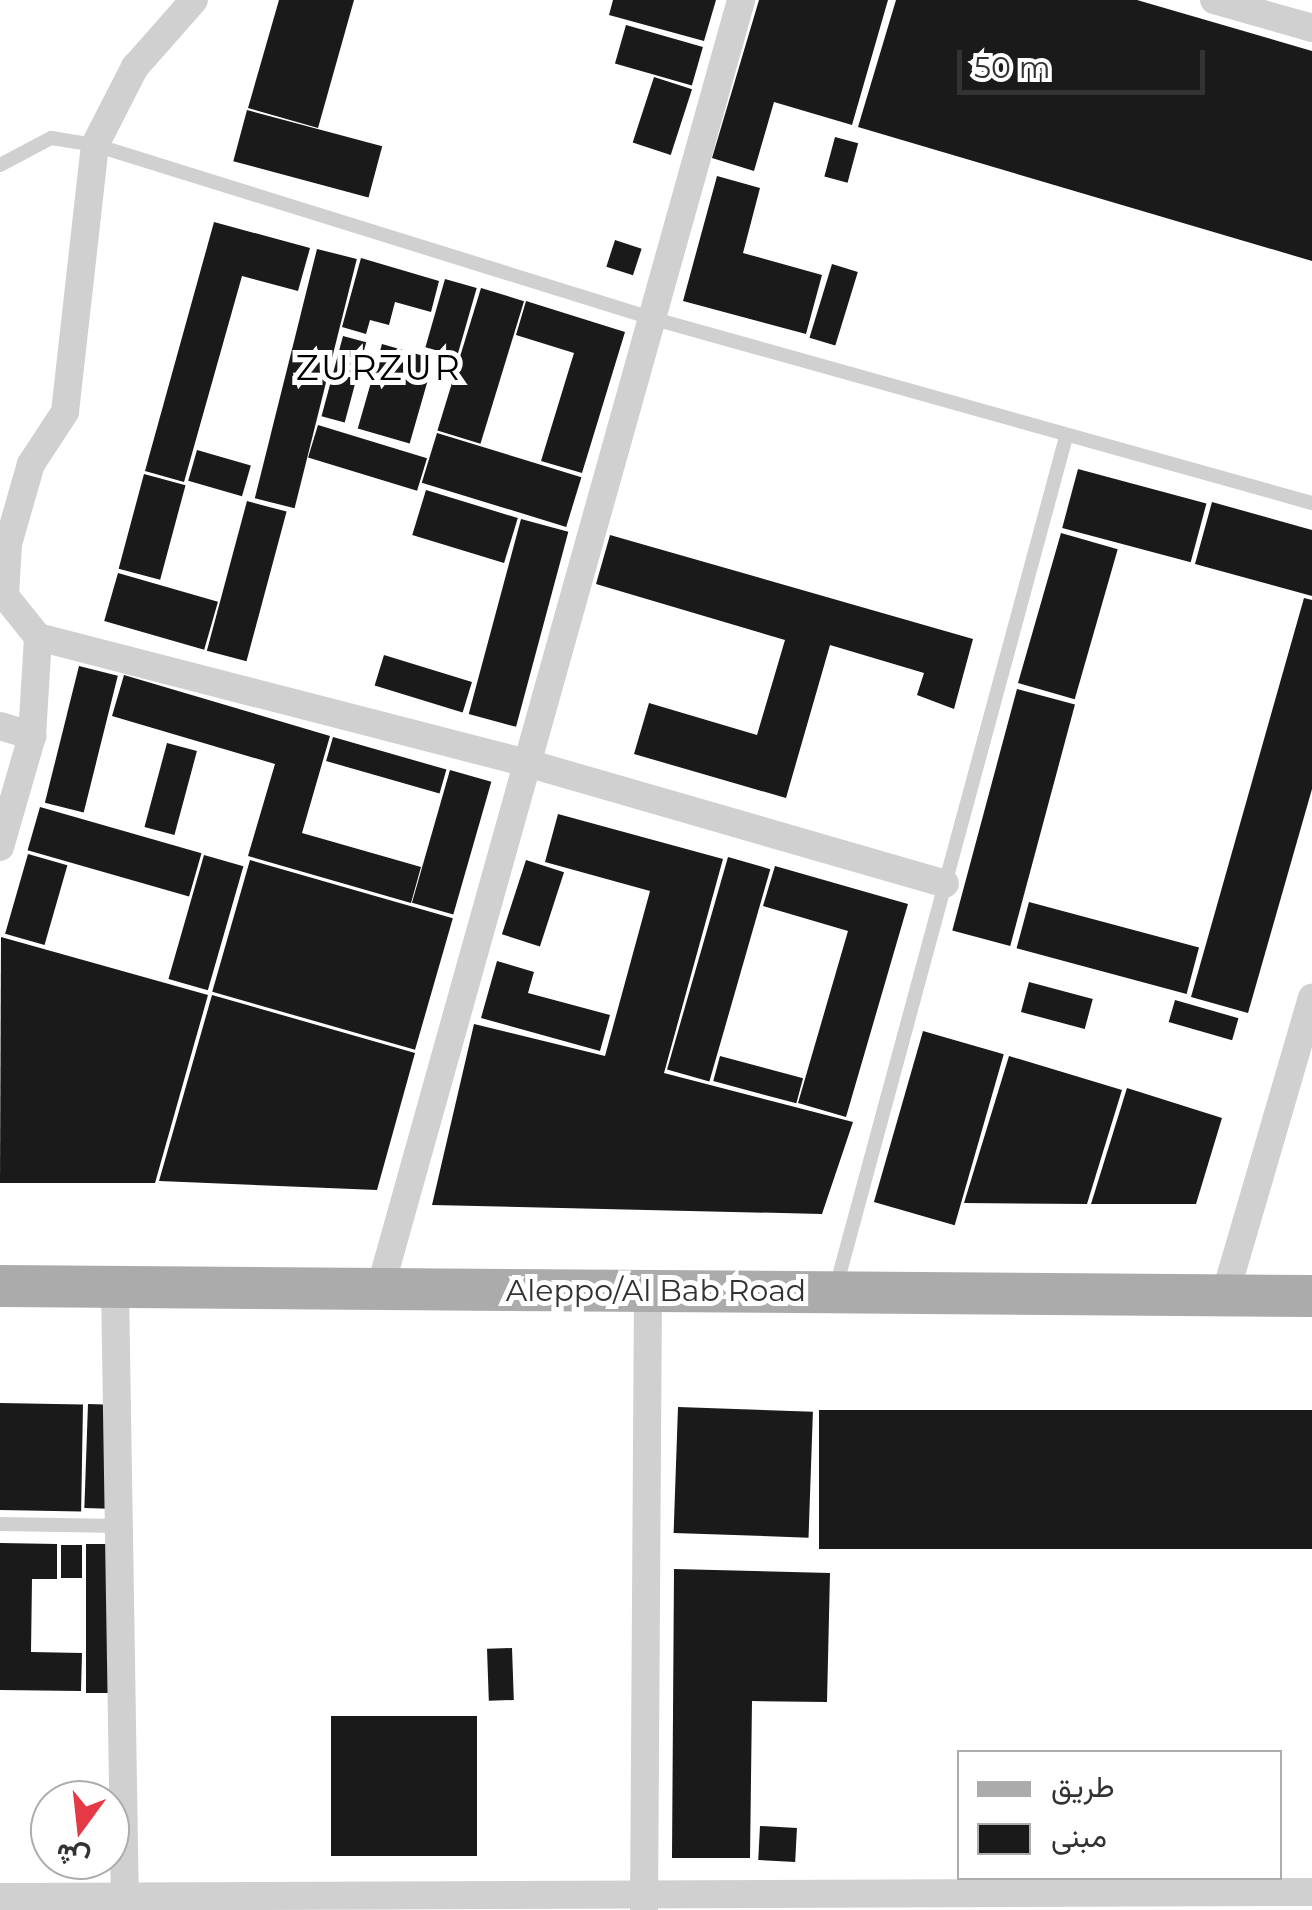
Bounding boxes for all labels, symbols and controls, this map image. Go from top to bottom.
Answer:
scale bar [962,30,1210,92]
text: 50 m [974,49,1051,86]
district label: ZURZUR [296,347,462,389]
street label: Aleppo/Al Bab Road [506,1273,806,1309]
legend [957,1750,1282,1880]
text: طريق [1051,1768,1115,1805]
north arrow [30,1780,130,1880]
text: مبنى [1051,1818,1107,1855]
text: ش [52,1836,93,1878]

